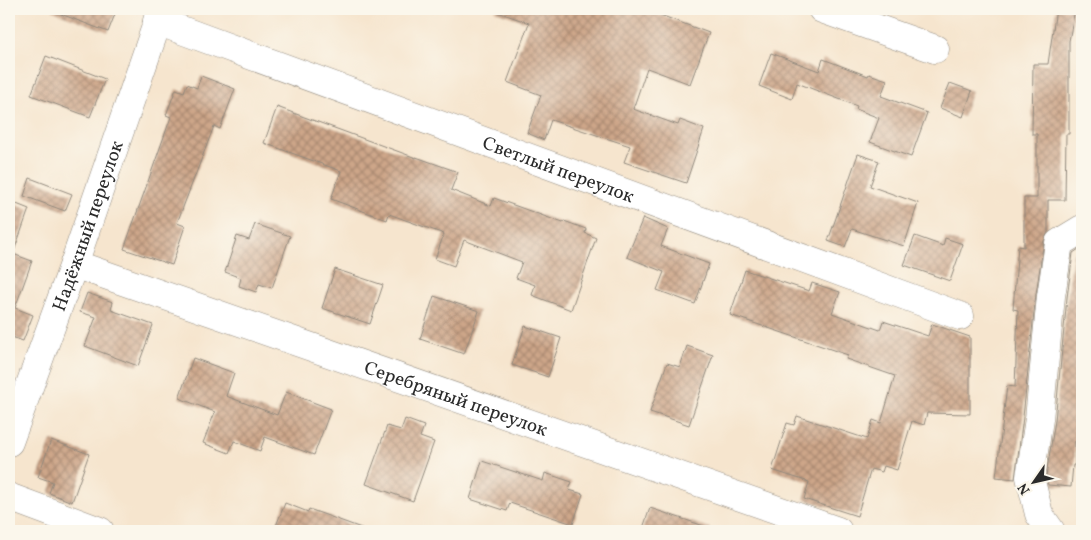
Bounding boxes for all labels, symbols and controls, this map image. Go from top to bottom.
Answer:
street label: Светлый переулок [479,131,638,210]
street label: Надёжный переулок [47,137,131,315]
street label: Серебряный переулок [360,355,551,444]
north arrow [1008,458,1058,508]
text: N [1014,479,1035,498]

